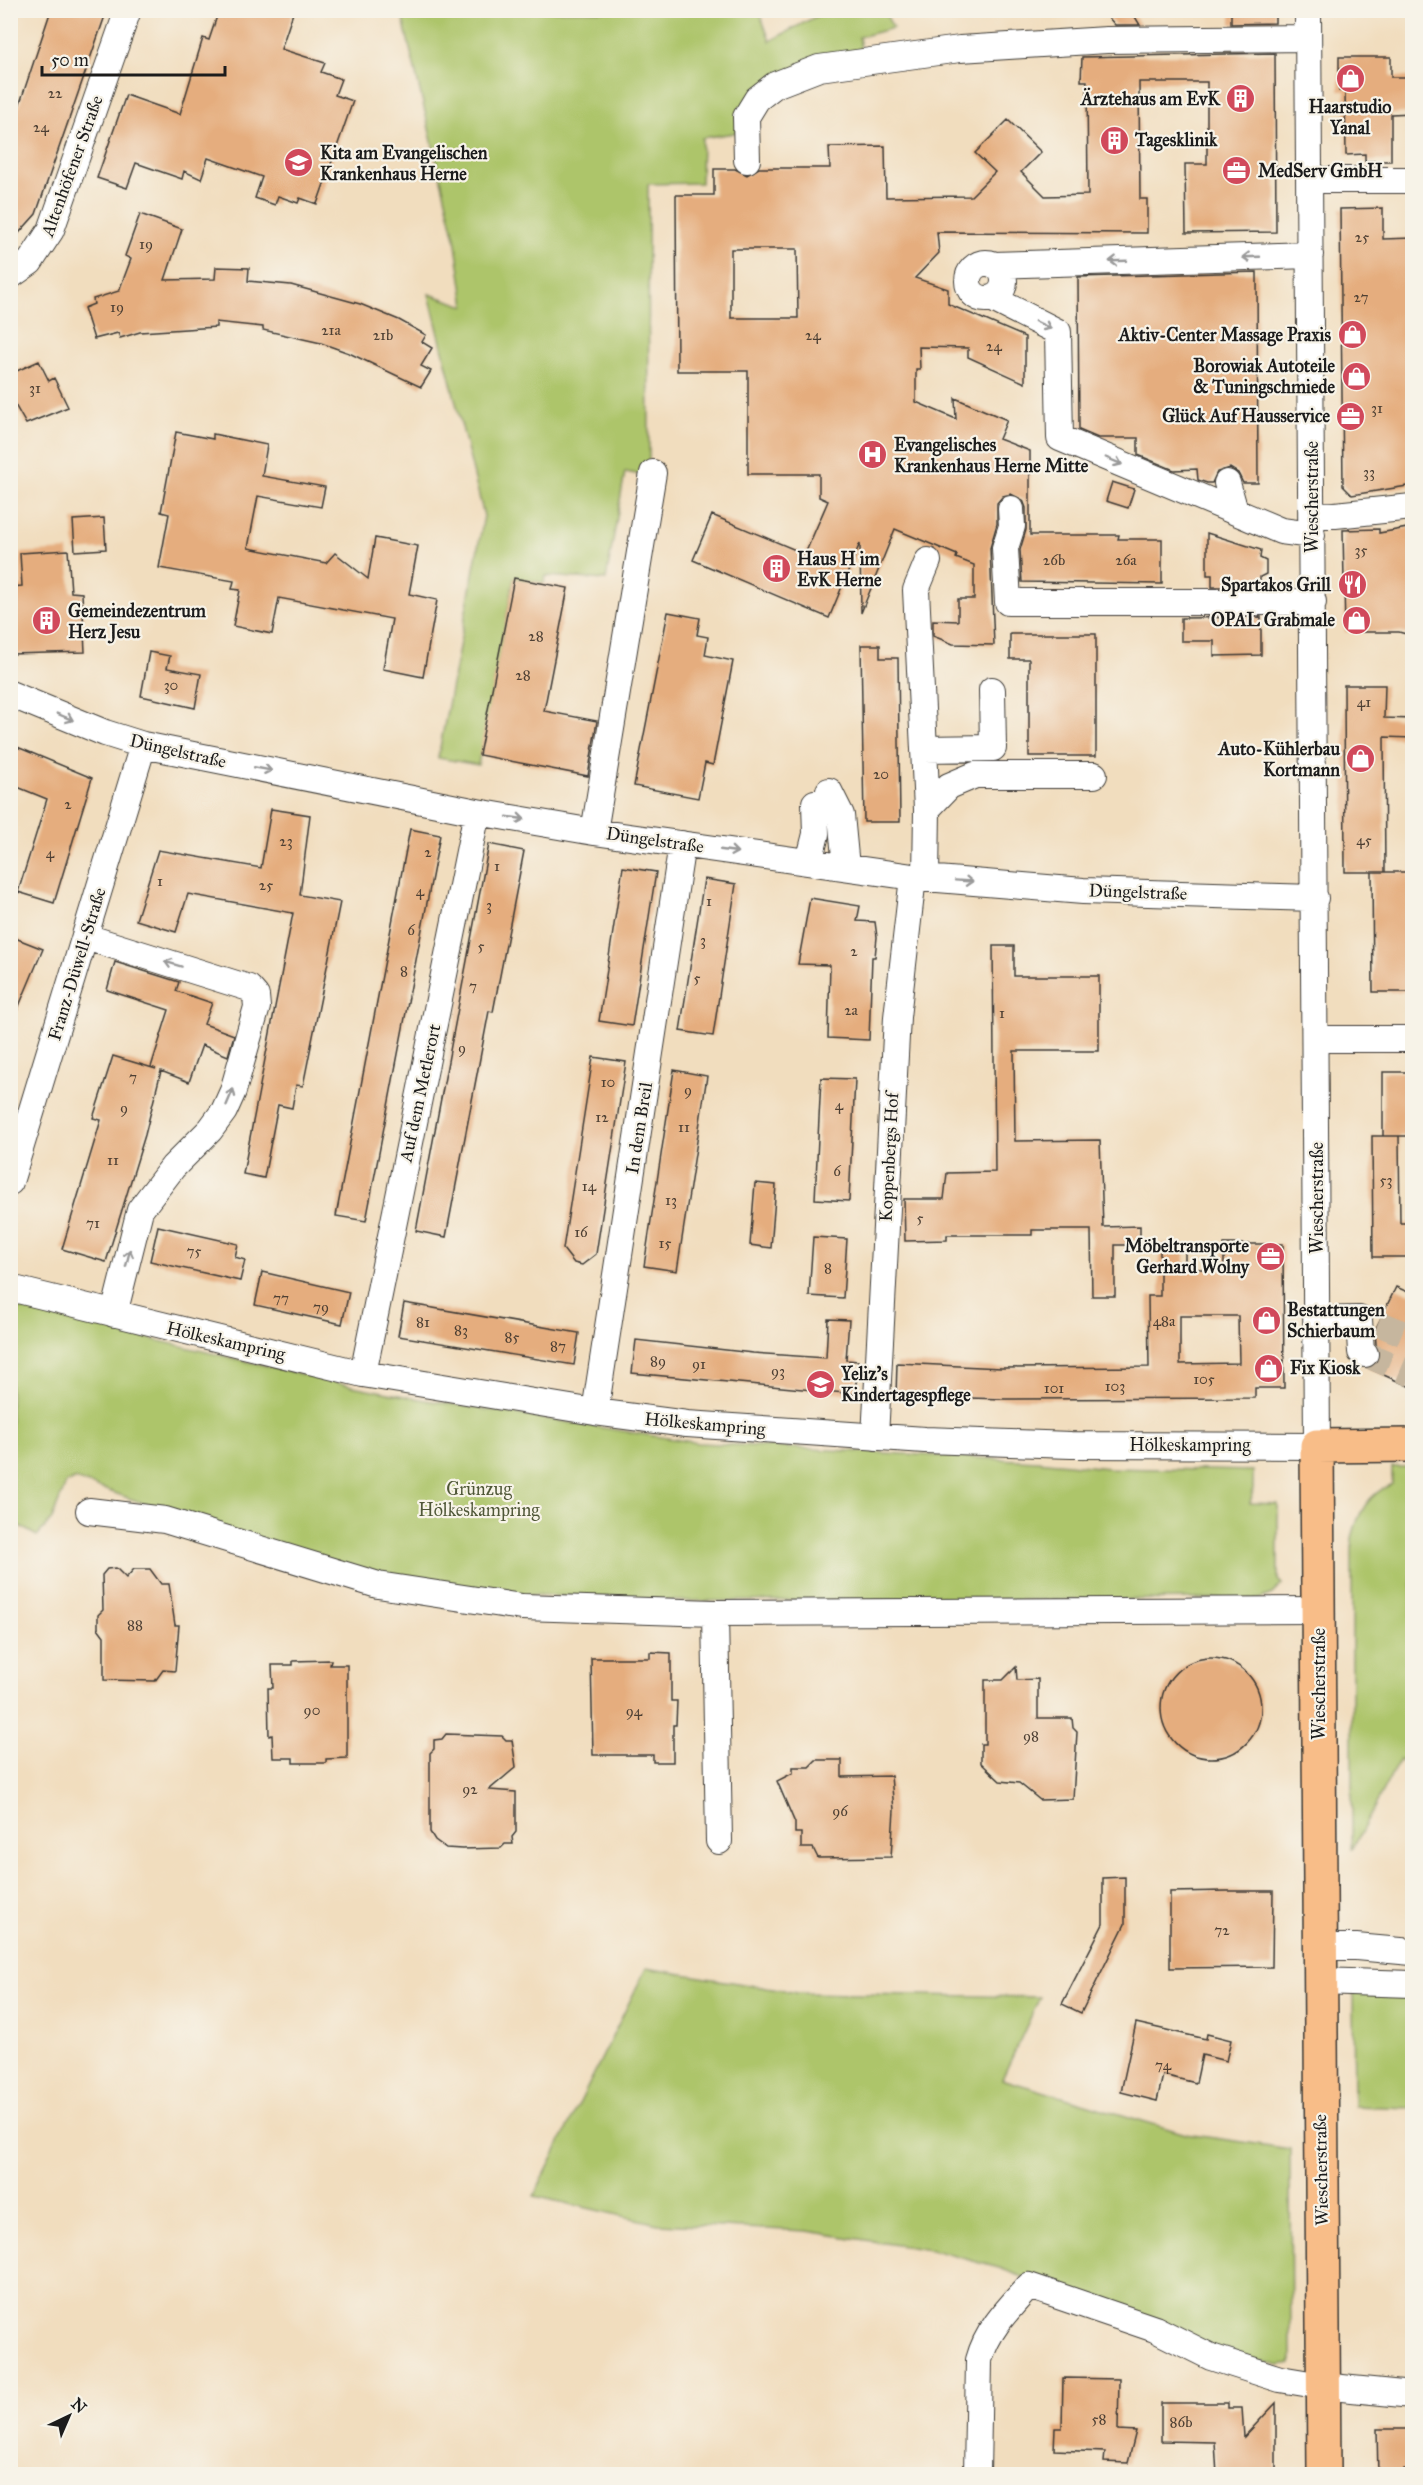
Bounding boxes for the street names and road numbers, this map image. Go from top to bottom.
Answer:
street label: Altenhöfener Straße [36,92,108,241]
street label: Wiescherstraße [1301,441,1323,553]
street label: Düngelstraße [127,729,228,774]
street label: Düngelstraße [605,822,705,859]
street label: Düngelstraße [1088,879,1188,906]
street label: Franz-Düwell-Straße [43,885,111,1043]
street label: Auf dem Metlerort [394,1021,445,1165]
street label: In dem Breil [621,1080,657,1175]
street label: Koppenbergs Hof [875,1089,905,1222]
street label: Wiescherstraße [1306,1142,1328,1254]
street label: Hölkeskampring [164,1317,288,1366]
street label: Hölkeskampring [643,1408,767,1441]
street label: Hölkeskampring [1129,1434,1251,1457]
street label: Wiescherstraße [1308,1628,1330,1740]
street label: Wiescherstraße [1309,2114,1333,2226]

